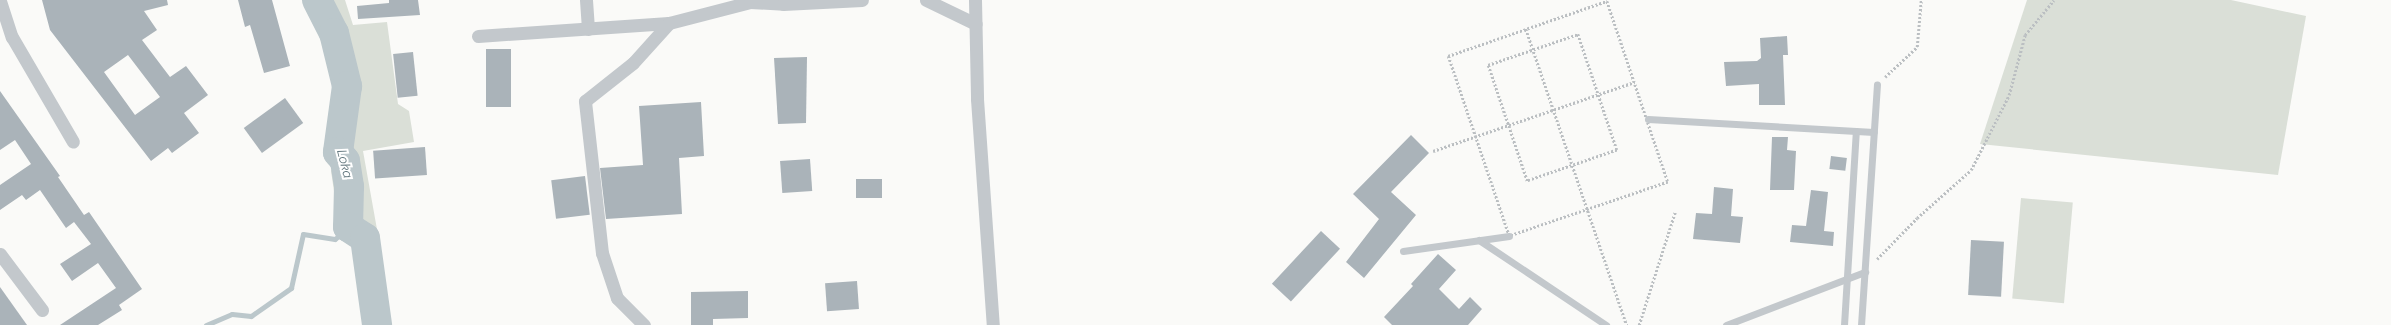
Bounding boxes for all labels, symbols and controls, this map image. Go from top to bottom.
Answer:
water label: Loka [333,148,355,180]

